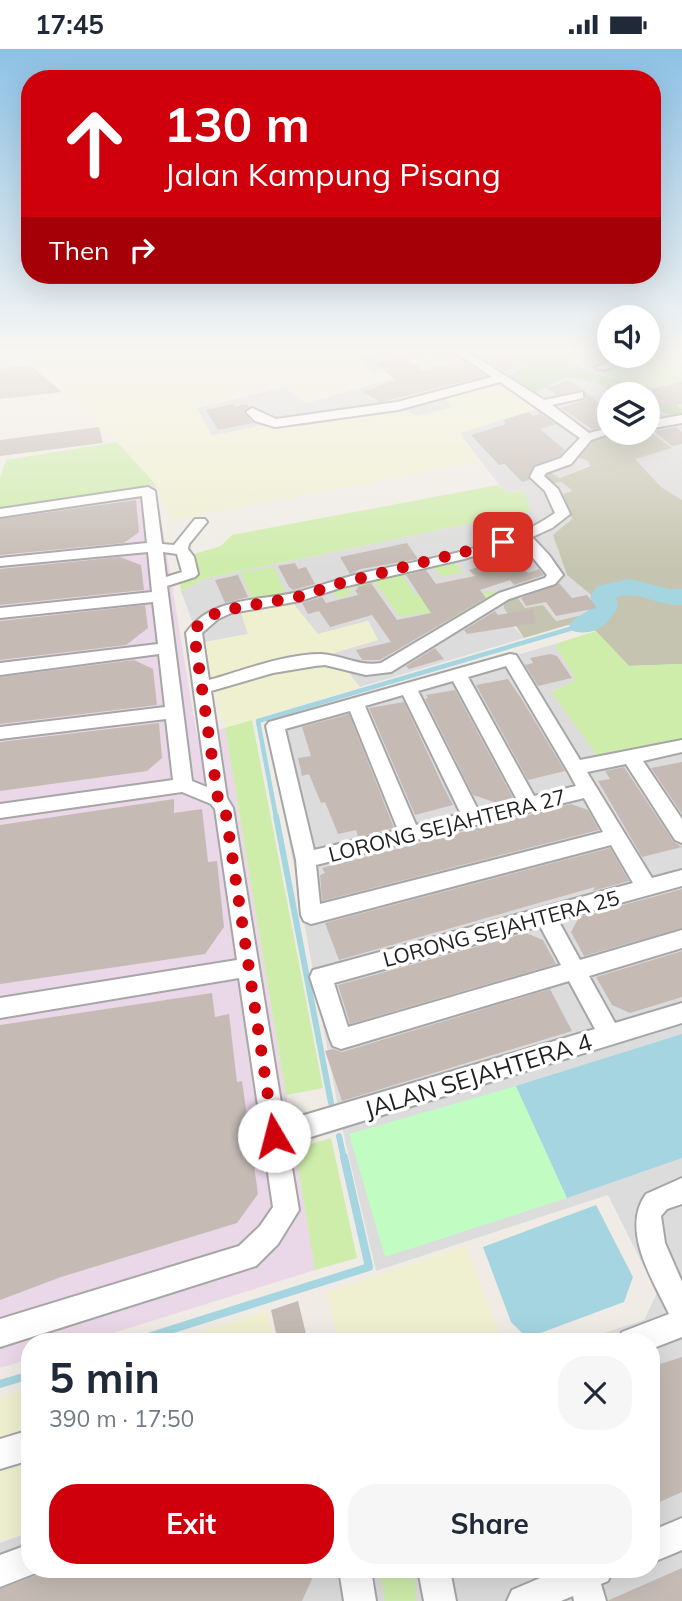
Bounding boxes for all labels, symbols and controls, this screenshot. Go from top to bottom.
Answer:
text: 17:45 [35,8,104,41]
text: 130 m [164,93,310,154]
icon: ahead [49,98,140,189]
text: Jalan Kampung Pisang [164,154,501,194]
icon: right [123,231,161,269]
text: Then [49,234,109,267]
map controls [597,305,660,445]
button: sound [597,305,660,368]
button: layers [597,382,660,445]
pin [473,512,533,572]
icon: arrive [484,523,522,561]
street label: LORONG SEJAHTERA 27 [326,783,568,867]
street label: LORONG SEJAHTERA 25 [380,884,622,972]
street label: JALAN SEJAHTERA 4 [361,1026,595,1124]
position arrow [237,1099,311,1173]
text: 5 min [49,1351,160,1404]
button: close [558,1356,632,1430]
text: 390 m · 17:50 [49,1404,194,1433]
button: Exit [49,1484,334,1564]
button: Share [348,1484,632,1564]

